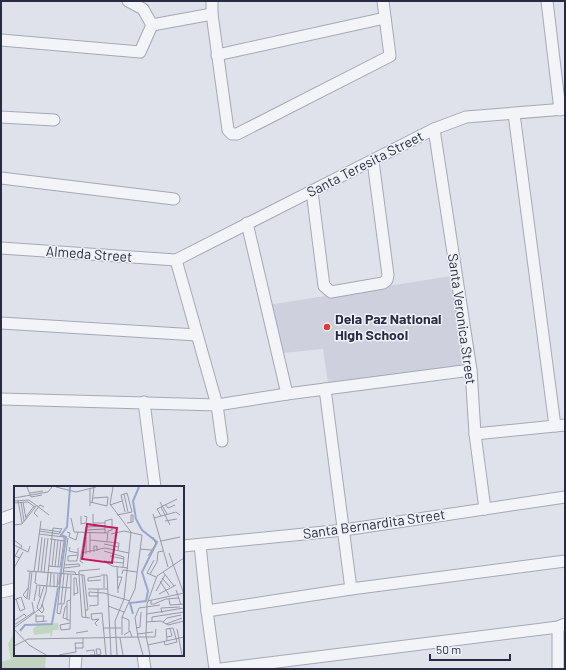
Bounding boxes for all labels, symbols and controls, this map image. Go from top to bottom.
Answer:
street label: Santa Teresita Street [304,127,426,200]
street label: Almeda Street [45,242,133,265]
street label: Santa Veronica Street [445,252,480,386]
place label: Dela Paz National High School [335,310,442,343]
marker: Dela Paz National High School [322,322,332,332]
inset map [14,486,184,656]
street label: Santa Bernardita Street [302,505,446,542]
scale bar [430,636,510,662]
text: 50 m [436,642,461,656]

